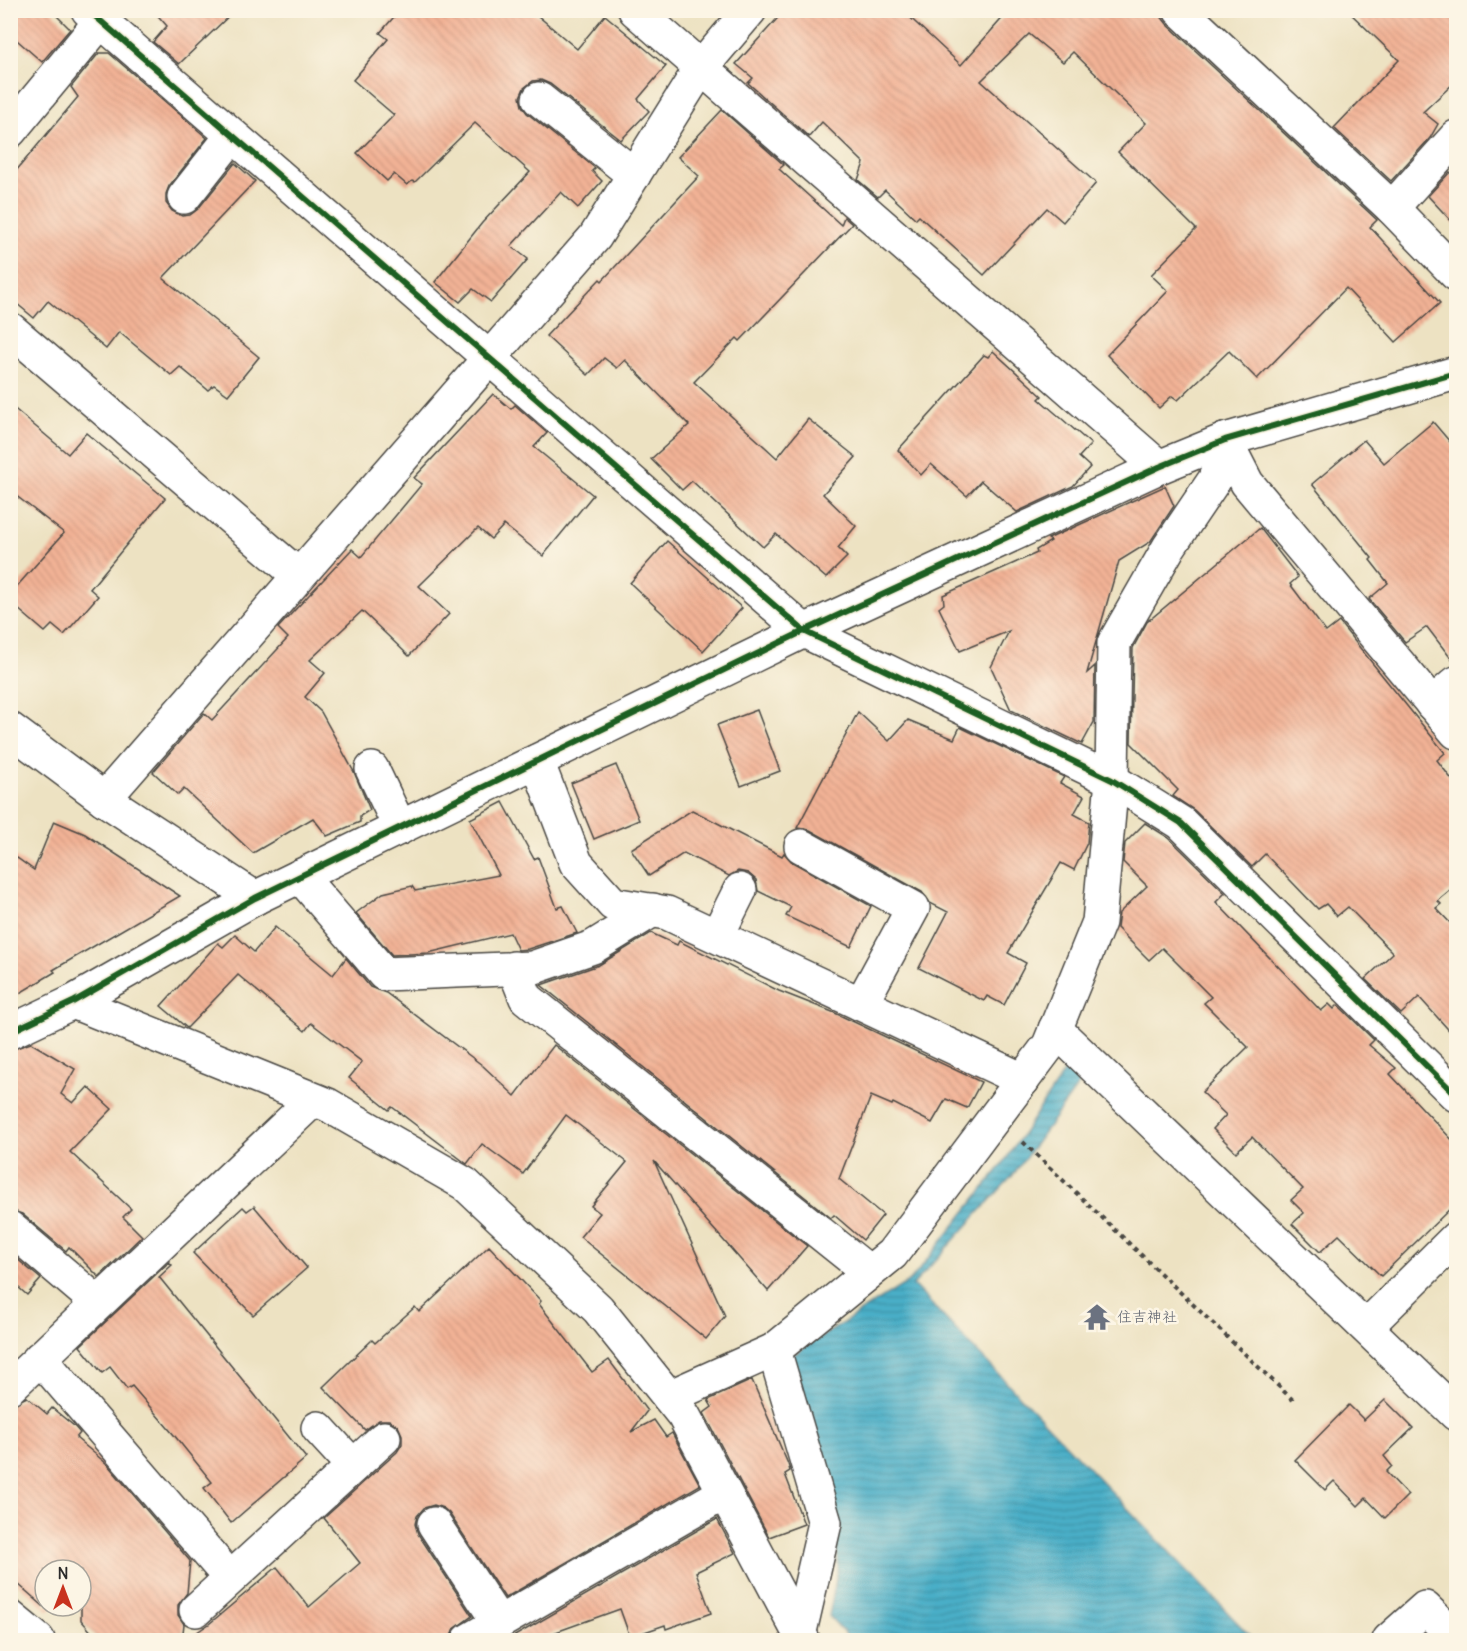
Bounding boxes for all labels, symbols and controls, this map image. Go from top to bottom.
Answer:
temple icon: 住吉神社 [1082,1302,1112,1332]
place label: 住吉神社 [1117,1307,1177,1326]
north arrow [33,1558,93,1618]
text: N [57,1563,69,1583]

